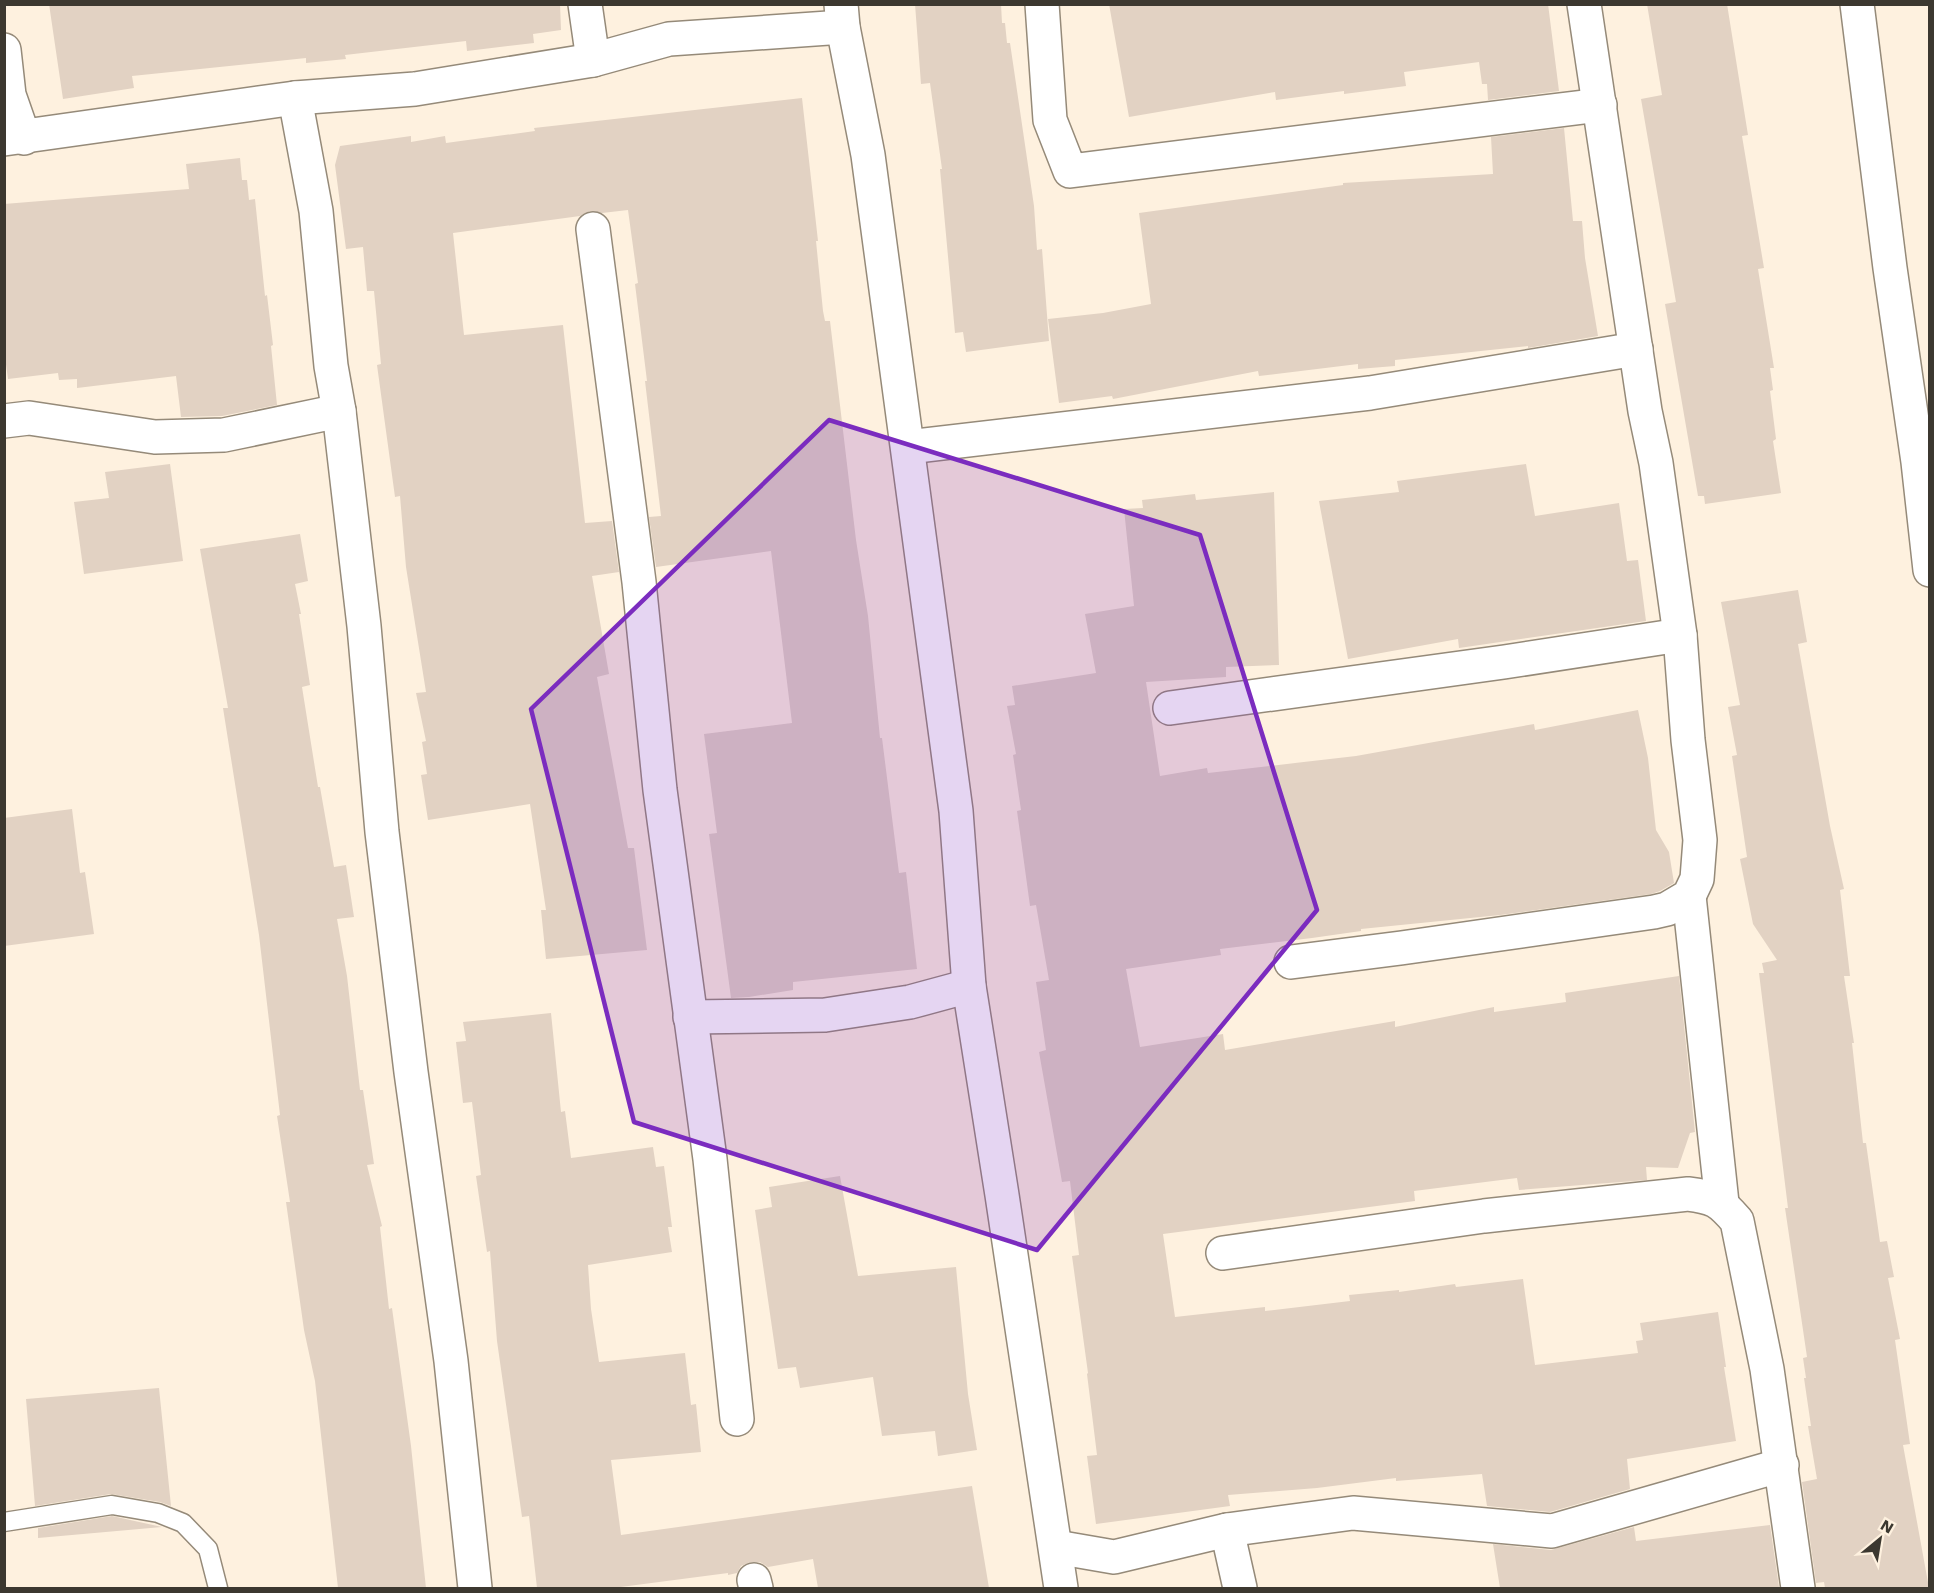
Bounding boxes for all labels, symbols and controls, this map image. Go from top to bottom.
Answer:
north arrow [1850,1509,1910,1569]
text: N [1877,1515,1897,1538]

